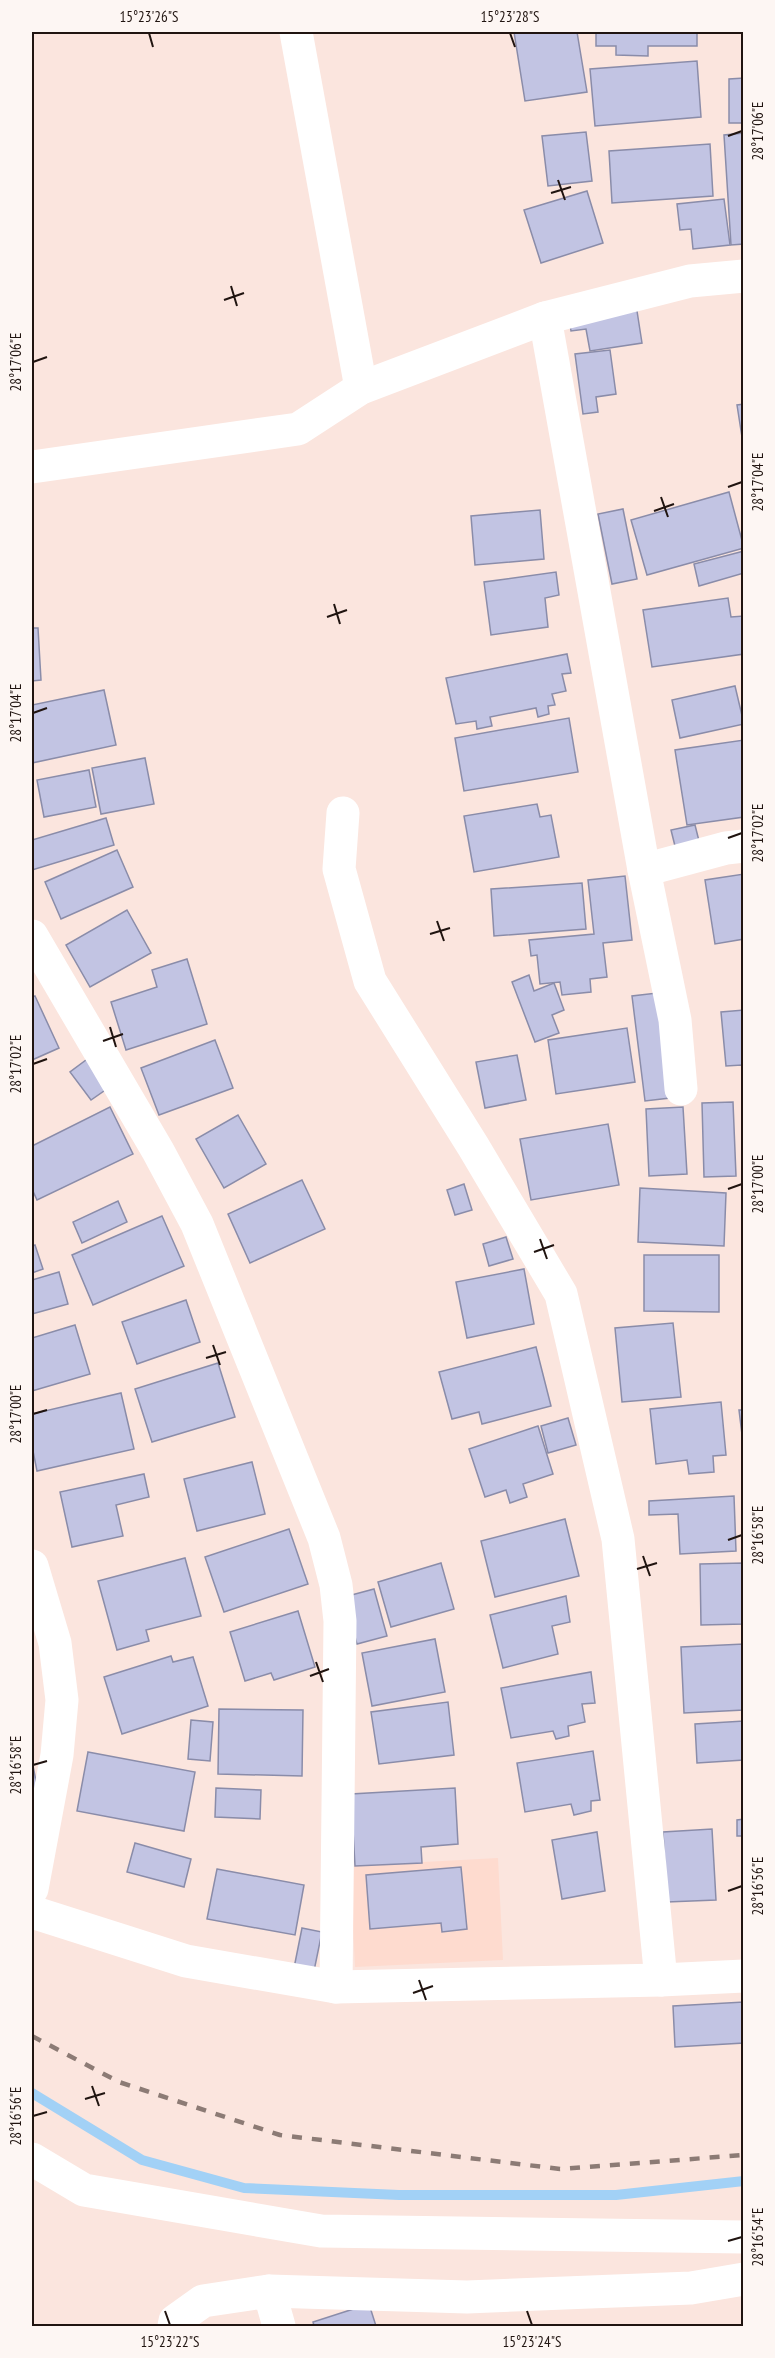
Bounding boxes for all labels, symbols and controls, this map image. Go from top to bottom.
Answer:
text: 15°23'26"S [119,7,179,26]
text: 15°23'28"S [480,7,540,26]
text: 28°17'06"E [748,101,767,161]
text: 28°17'06"E [6,332,25,392]
text: 28°17'04"E [748,452,767,512]
text: 28°17'04"E [6,683,25,743]
text: 28°17'02"E [748,803,767,863]
text: 28°17'02"E [6,1034,25,1094]
text: 28°17'00"E [748,1154,767,1214]
text: 28°17'00"E [6,1384,25,1444]
text: 28°16'58"E [748,1505,767,1565]
text: 28°16'58"E [6,1735,25,1795]
text: 28°16'56"E [748,1856,767,1916]
text: 28°16'56"E [6,2086,25,2146]
text: 28°16'54"E [748,2207,767,2267]
text: 15°23'22"S [140,2332,200,2351]
text: 15°23'24"S [502,2332,562,2351]

